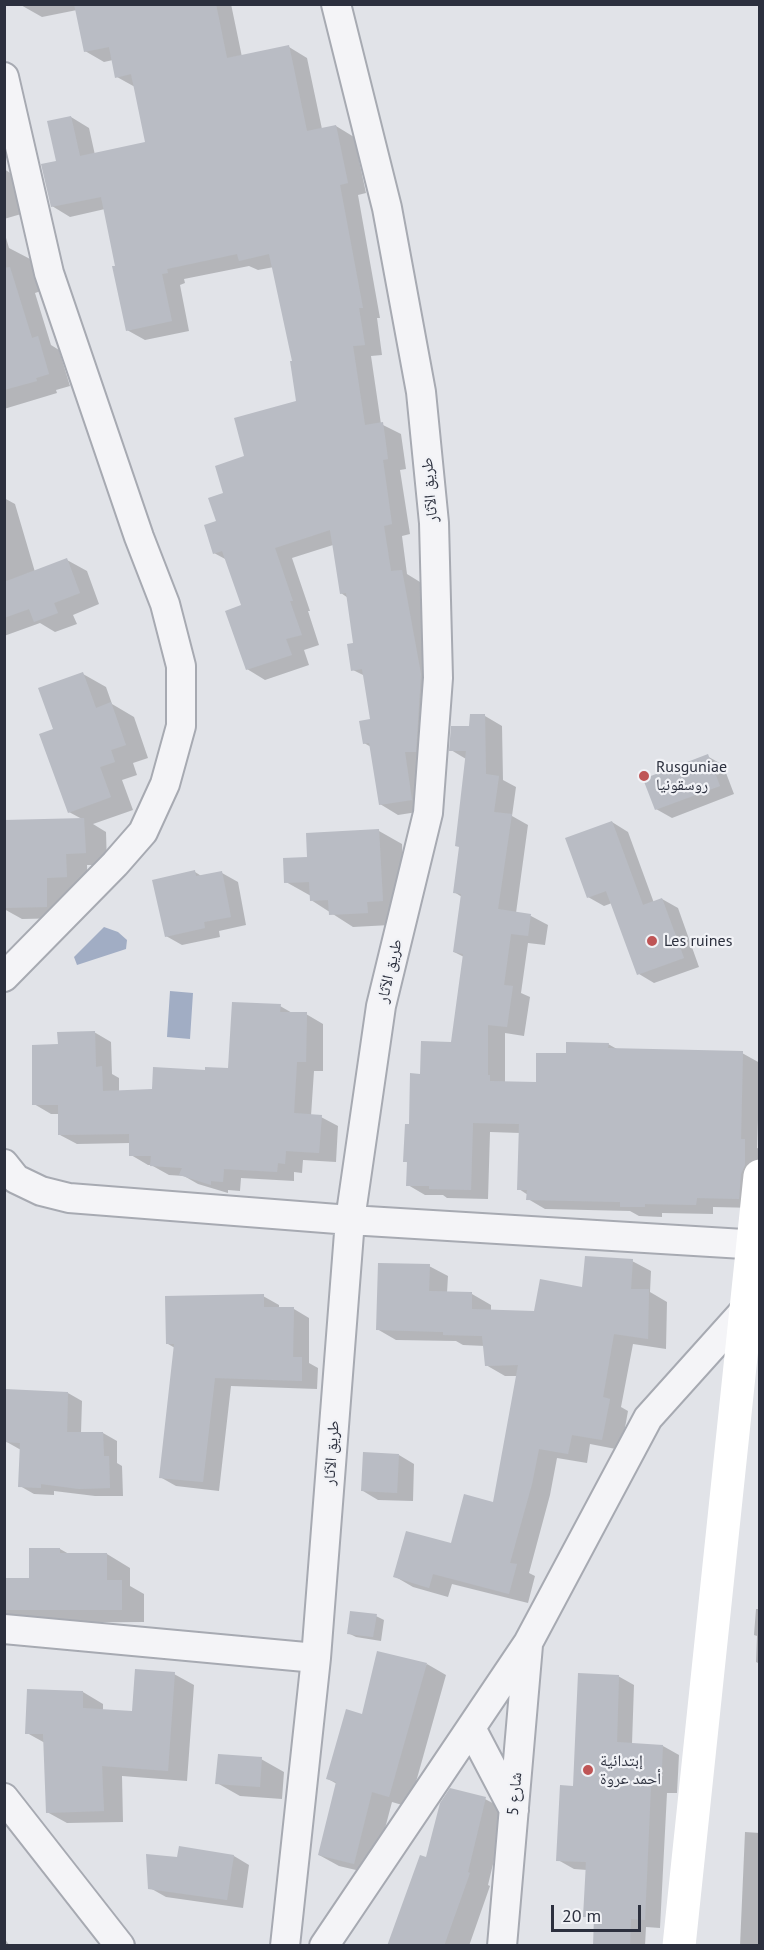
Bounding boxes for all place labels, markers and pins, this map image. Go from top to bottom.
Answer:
place label: Rusguniae روسقونيا [656,757,727,795]
marker: Rusguniae روسقونيا [637,769,651,783]
place label: Les ruines [664,931,732,951]
marker: Les ruines [645,934,659,948]
place label: إبتدائية أحمد عروة [600,1751,661,1789]
marker: إبتدائية أحمد عروة [581,1763,595,1777]

